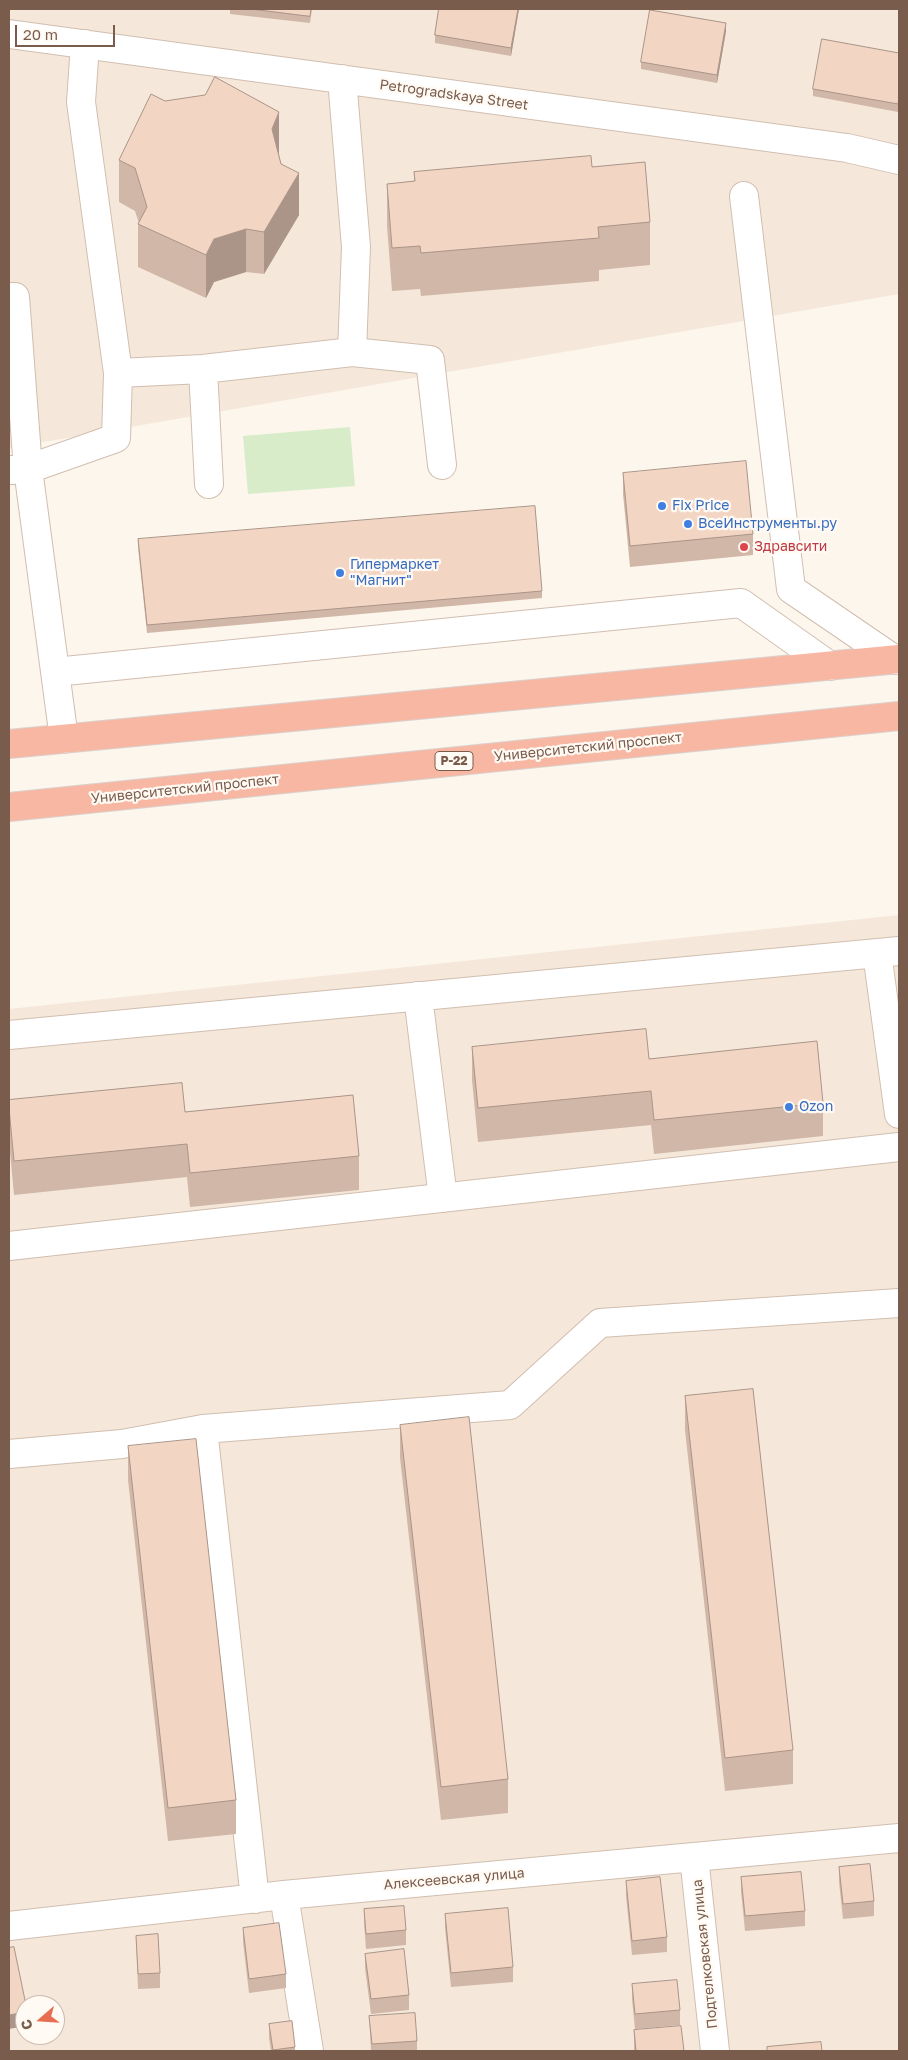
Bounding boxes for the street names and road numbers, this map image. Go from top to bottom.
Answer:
street label: Petrogradskaya Street [379,76,529,114]
street label: Университетский проспект [493,729,683,765]
road number: Р-22 [435,751,473,770]
street label: Университетский проспект [90,771,280,807]
street label: Алексеевская улица [383,1864,525,1894]
street label: Подтелковская улица [689,1879,721,2029]

